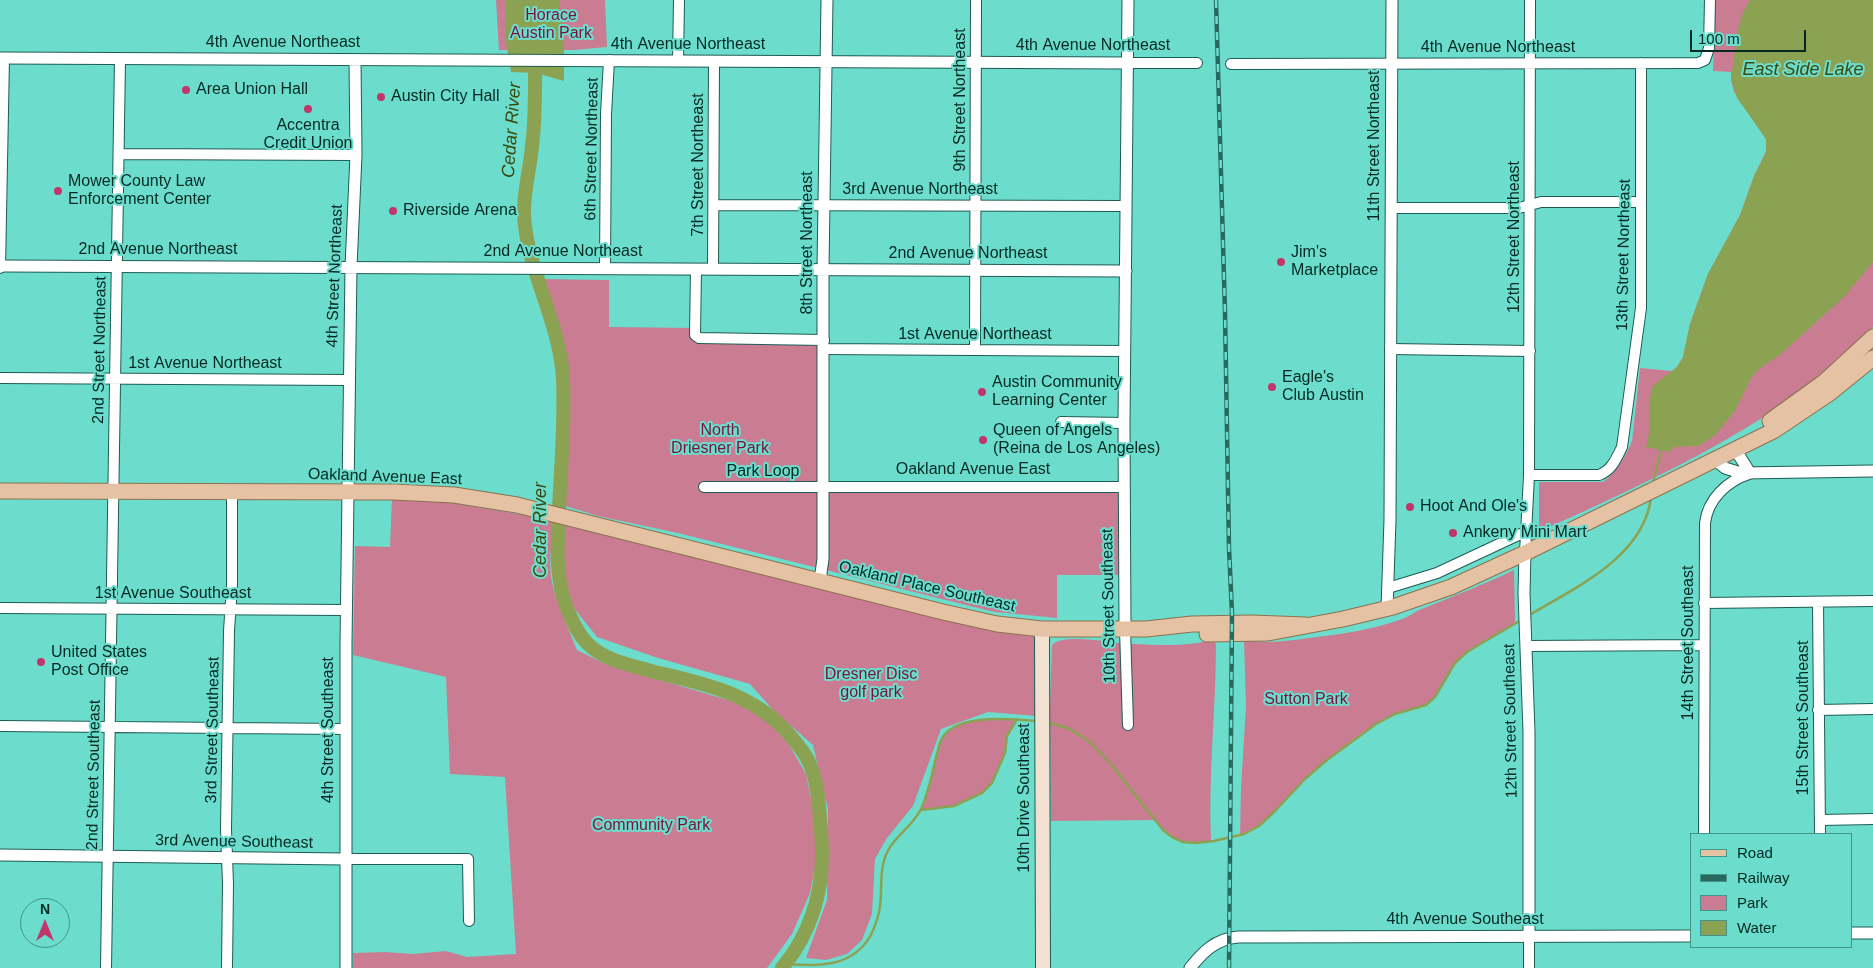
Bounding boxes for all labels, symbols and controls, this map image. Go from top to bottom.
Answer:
park label: Horace Austin Park [510,6,592,44]
scale bar [1693,20,1809,52]
street label: 9th Street Northeast [951,28,971,172]
text: 100 m [1698,30,1740,47]
street label: 4th Avenue Northeast [206,33,360,53]
street label: 4th Avenue Northeast [611,35,765,55]
street label: 4th Avenue Northeast [1016,36,1170,56]
street label: 4th Avenue Northeast [1421,38,1575,58]
water label: East Side Lake [1742,59,1864,81]
street label: 11th Street Northeast [1365,71,1385,221]
street label: 6th Street Northeast [581,77,603,221]
place label: Area Union Hall [196,80,308,100]
water label: Cedar River [498,81,526,179]
marker: Area Union Hall [180,84,192,96]
place label: Austin City Hall [391,87,499,107]
marker: Austin City Hall [375,91,387,103]
street label: 7th Street Northeast [689,93,709,237]
marker: Accentra Credit Union [302,103,314,115]
place label: Accentra Credit Union [264,116,352,154]
street label: 12th Street Northeast [1505,161,1525,313]
street label: 8th Street Northeast [798,171,818,315]
place label: Mower County Law Enforcement Center [68,172,211,210]
street label: 13th Street Northeast [1613,179,1635,331]
street label: 3rd Avenue Northeast [842,180,998,200]
marker: Mower County Law Enforcement Center [52,185,64,197]
place label: Riverside Arena [403,201,517,221]
street label: 4th Street Northeast [323,204,347,348]
marker: Riverside Arena [387,205,399,217]
street label: 2nd Avenue Northeast [79,240,237,260]
street label: 2nd Avenue Northeast [484,242,642,262]
place label: Jim's Marketplace [1291,243,1378,281]
street label: 2nd Avenue Northeast [889,244,1047,264]
marker: Jim's Marketplace [1275,256,1287,268]
street label: 2nd Street Northeast [89,276,111,424]
street label: 1st Avenue Northeast [898,325,1052,345]
street label: 1st Avenue Northeast [128,354,282,374]
place label: Eagle's Club Austin [1282,368,1364,406]
place label: Austin Community Learning Center [992,373,1122,411]
marker: Eagle's Club Austin [1266,381,1278,393]
marker: Austin Community Learning Center [976,386,988,398]
park label: North Driesner Park [671,421,769,459]
place label: Queen of Angels (Reina de Los Angeles) [993,421,1160,459]
marker: Queen of Angels (Reina de Los Angeles) [977,434,989,446]
street label: Oakland Avenue East [896,460,1050,480]
street label: Park Loop [727,462,799,482]
street label: Oakland Avenue East [307,465,463,489]
water label: Cedar River [530,482,552,578]
place label: Hoot And Ole's [1420,497,1527,517]
marker: Hoot And Ole's [1404,501,1416,513]
place label: Ankeny Mini Mart [1463,523,1587,543]
marker: Ankeny Mini Mart [1447,527,1459,539]
street label: 10th Street Southeast [1098,528,1120,684]
street label: Oakland Place Southeast [837,557,1017,617]
street label: 14th Street Southeast [1679,566,1699,720]
street label: 1st Avenue Southeast [95,584,251,604]
street label: 15th Street Southeast [1794,641,1814,795]
place label: United States Post Office [51,643,147,681]
street label: 12th Street Southeast [1500,643,1522,799]
marker: United States Post Office [35,656,47,668]
street label: 3rd Street Southeast [202,656,224,804]
street label: 4th Street Southeast [319,657,339,803]
park label: Dresner Disc golf park [825,665,917,703]
park label: Sutton Park [1264,690,1348,710]
street label: 2nd Street Southeast [83,700,105,850]
street label: 10th Drive Southeast [1015,723,1035,873]
park label: Community Park [592,816,710,836]
street label: 3rd Avenue Southeast [155,831,313,853]
legend [1690,833,1853,948]
text: Road [1737,844,1773,861]
text: Railway [1737,869,1790,886]
text: Park [1737,894,1768,911]
north arrow [20,898,70,948]
text: N [40,901,50,917]
street label: 4th Avenue Southeast [1386,910,1544,930]
text: Water [1737,919,1776,936]

